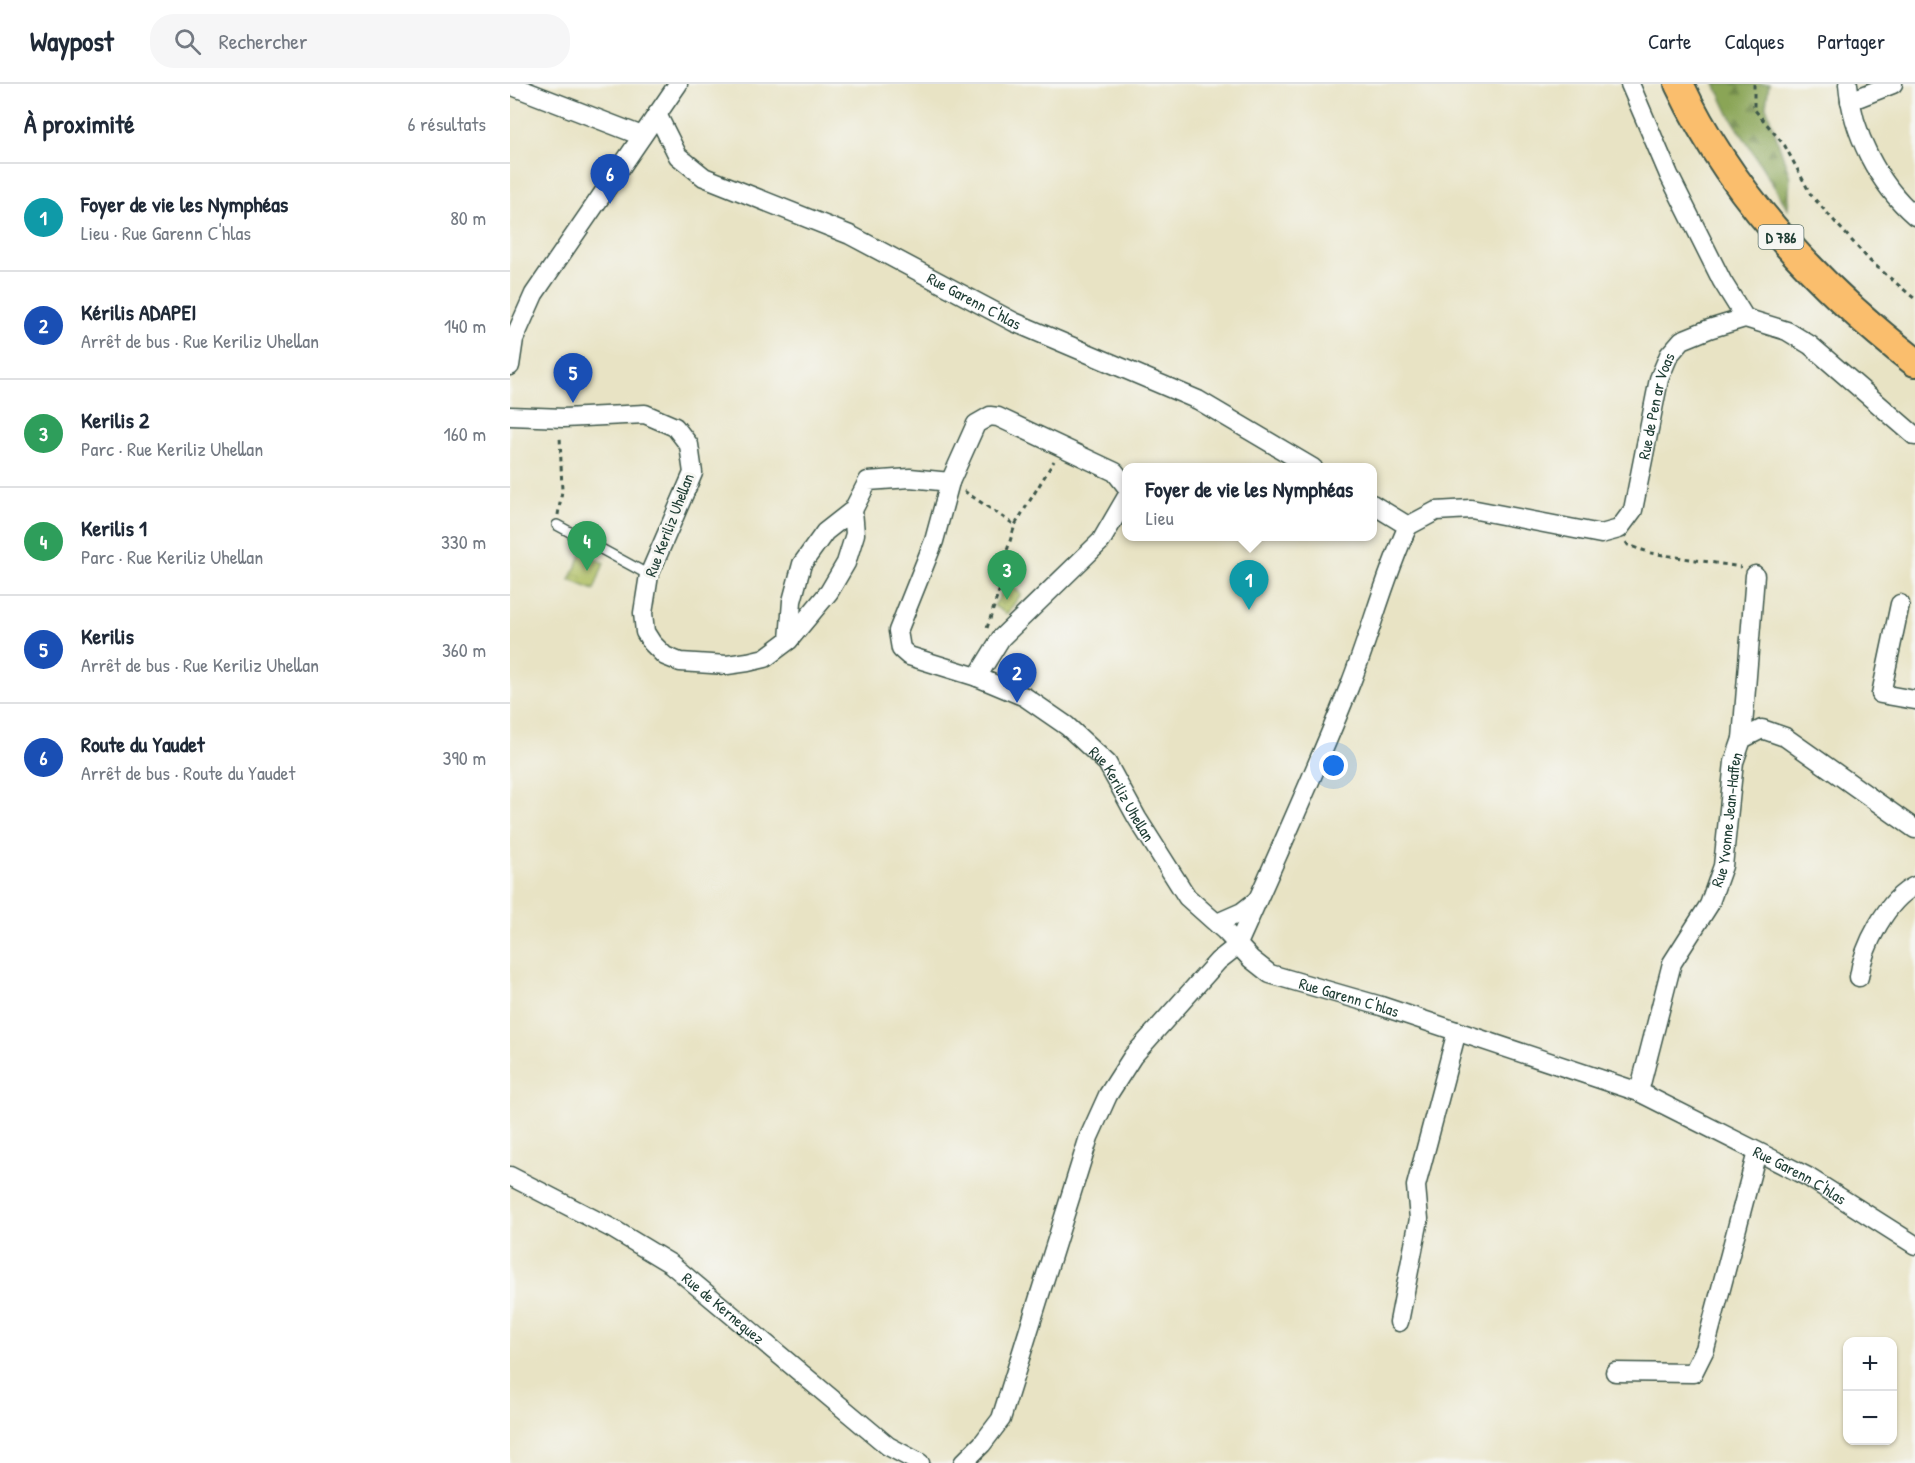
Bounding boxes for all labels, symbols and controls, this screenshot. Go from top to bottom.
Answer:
search box [150,14,570,68]
text: Waypost [30,22,114,60]
icon: search [171,25,204,58]
text: Rechercher [219,26,308,56]
text: Carte [1648,27,1691,56]
text: Calques [1724,27,1784,56]
text: Partager [1817,27,1885,56]
text: À proximité [24,106,135,141]
text: 6 résultats [407,110,486,137]
pin: 6 [590,154,630,204]
text: Foyer de vie les Nymphéas [81,189,288,219]
text: 1 [40,204,47,231]
text: 80 m [450,204,486,231]
text: Lieu · Rue Garenn C'hlas [81,219,251,246]
road number: D 786 [1758,225,1804,249]
street label: Rue Garenn C'hlas [923,267,1024,335]
text: Kérilis ADAPEI [81,297,196,327]
text: 2 [39,312,48,339]
text: 140 m [444,312,486,339]
text: Arrêt de bus · Rue Keriliz Uhellan [81,327,319,354]
street label: Rue de Pen ar Voas [1632,349,1680,461]
pin: 5 [554,354,592,403]
text: Kerilis 2 [81,405,149,435]
text: 3 [39,420,48,447]
text: 160 m [444,420,486,447]
text: Parc · Rue Keriliz Uhellan [81,435,263,462]
popup [1122,463,1377,541]
street label: Rue Keriliz Uhellan [639,470,699,580]
text: Foyer de vie les Nymphéas [1146,474,1353,504]
text: Lieu [1146,504,1174,531]
text: Kerilis 1 [81,513,147,543]
pin: 4 [568,522,607,571]
text: 4 [40,528,47,555]
text: 330 m [441,528,486,555]
text: Parc · Rue Keriliz Uhellan [81,543,263,570]
pin: 3 [988,550,1026,600]
pin: 1 [1230,560,1268,610]
text: Kerilis [81,621,134,651]
text: 5 [39,636,48,663]
text: 360 m [442,636,486,663]
text: Arrêt de bus · Rue Keriliz Uhellan [81,651,319,678]
pin: 2 [998,654,1036,703]
text: Route du Yaudet [81,729,205,759]
street label: Rue Keriliz Uhellan [1084,741,1160,846]
text: 6 [40,744,47,771]
text: 390 m [443,744,486,771]
street label: Rue Yvonne Jean-Haffen [1705,749,1748,890]
your location [1319,751,1348,780]
text: Arrêt de bus · Route du Yaudet [81,759,295,786]
street label: Rue Garenn C'hlas [1297,972,1402,1022]
street label: Rue Garenn C'hlas [1750,1140,1851,1210]
street label: Rue de Kerneguez [678,1267,769,1349]
map controls [1843,1337,1897,1445]
button: + [1843,1337,1897,1391]
button: − [1843,1391,1897,1445]

